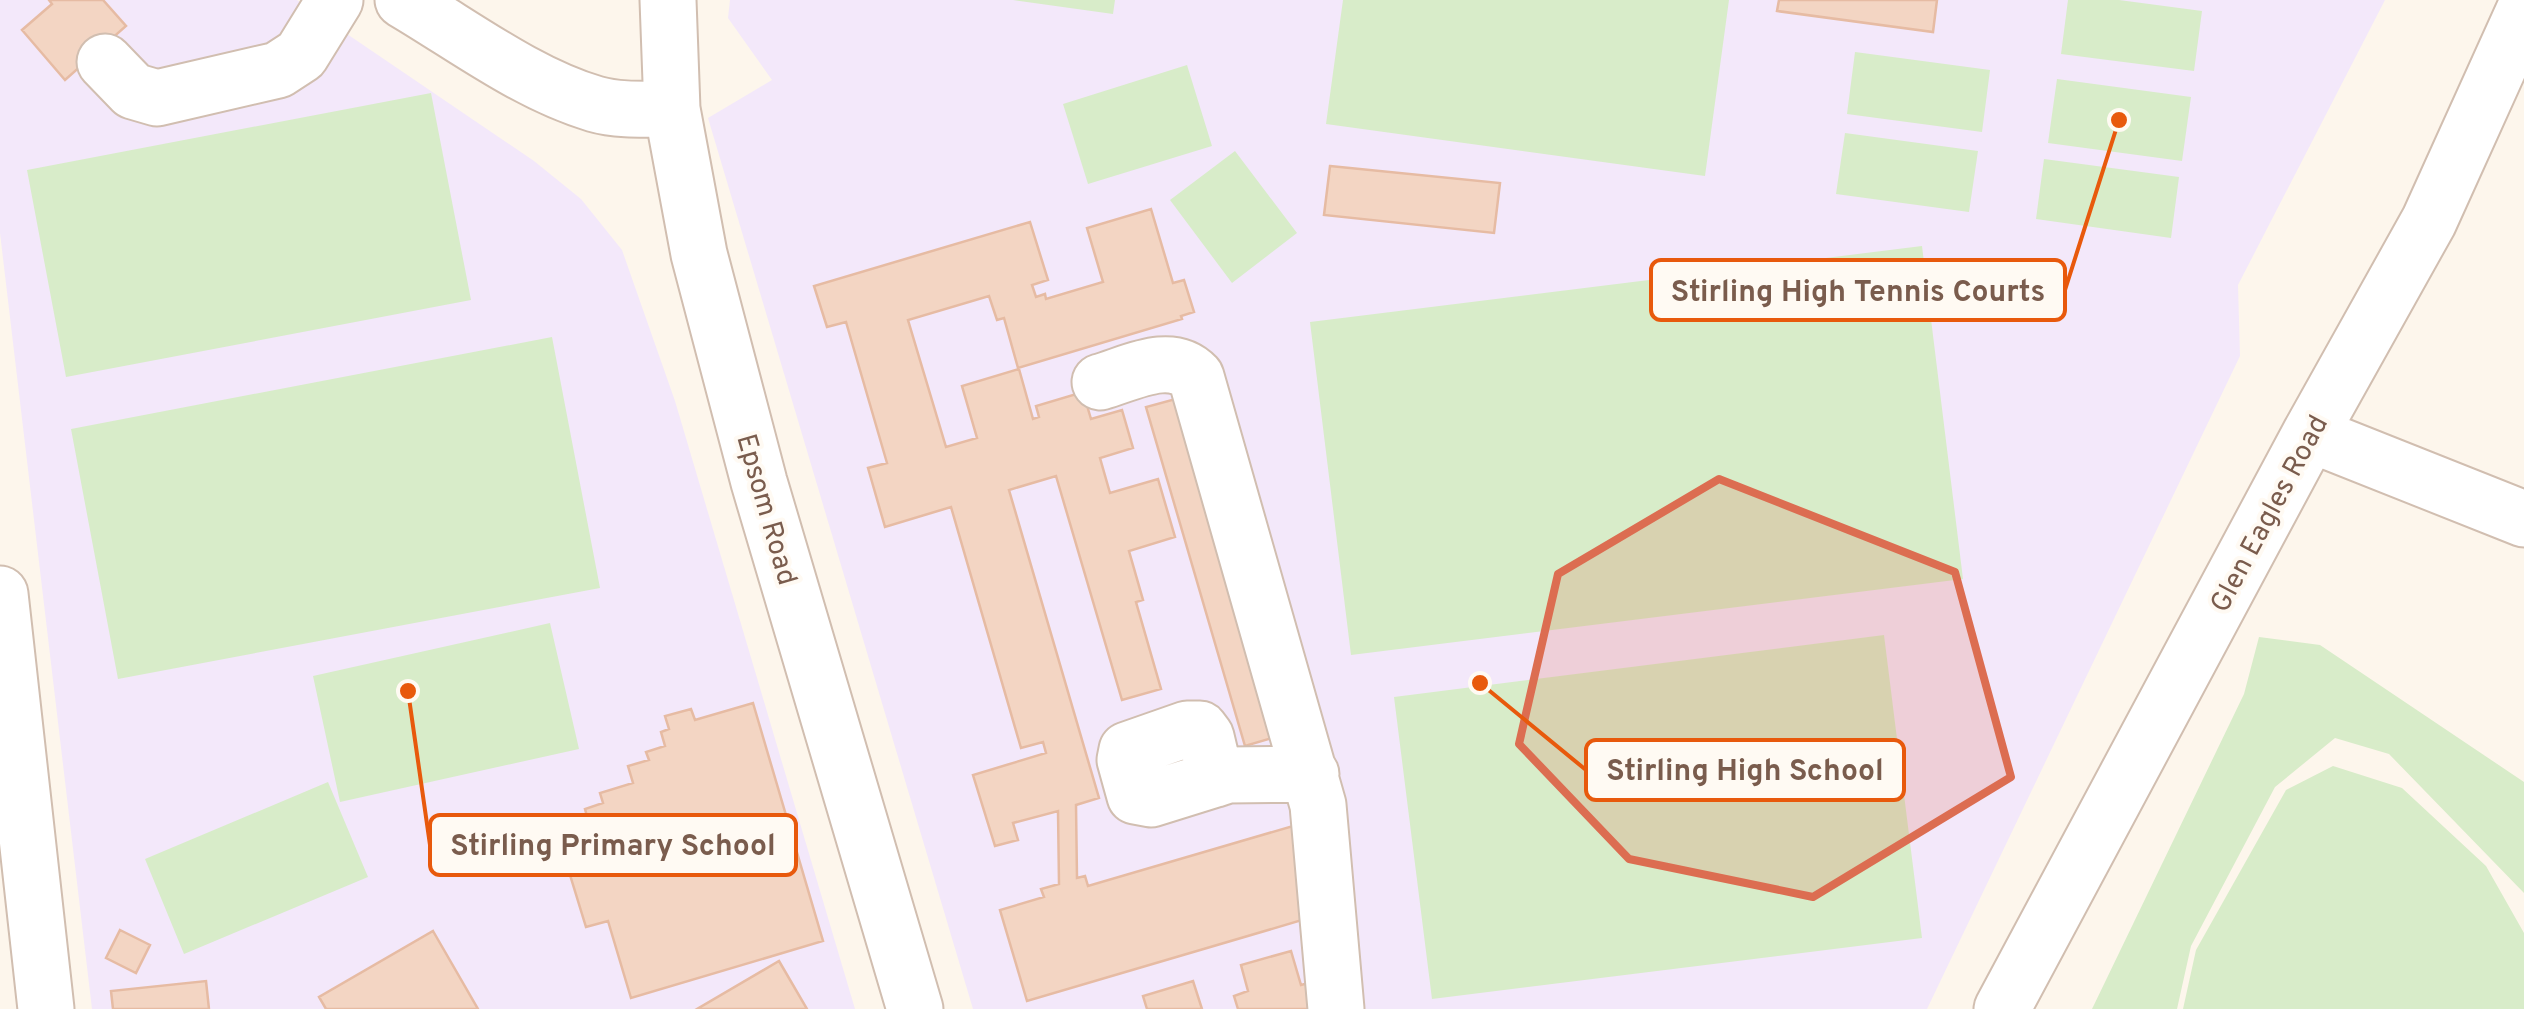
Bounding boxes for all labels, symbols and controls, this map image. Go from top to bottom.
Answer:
callout: Stirling High Tennis Courts [1651,260,2065,320]
text: Stirling High Tennis Courts [1671,275,2045,312]
street label: Glen Eagles Road [2203,410,2338,619]
street label: Epsom Road [726,430,804,590]
callout: Stirling High School [1586,740,1904,800]
text: Stirling High School [1606,754,1884,791]
callout: Stirling Primary School [430,815,796,875]
text: Stirling Primary School [450,829,776,866]

